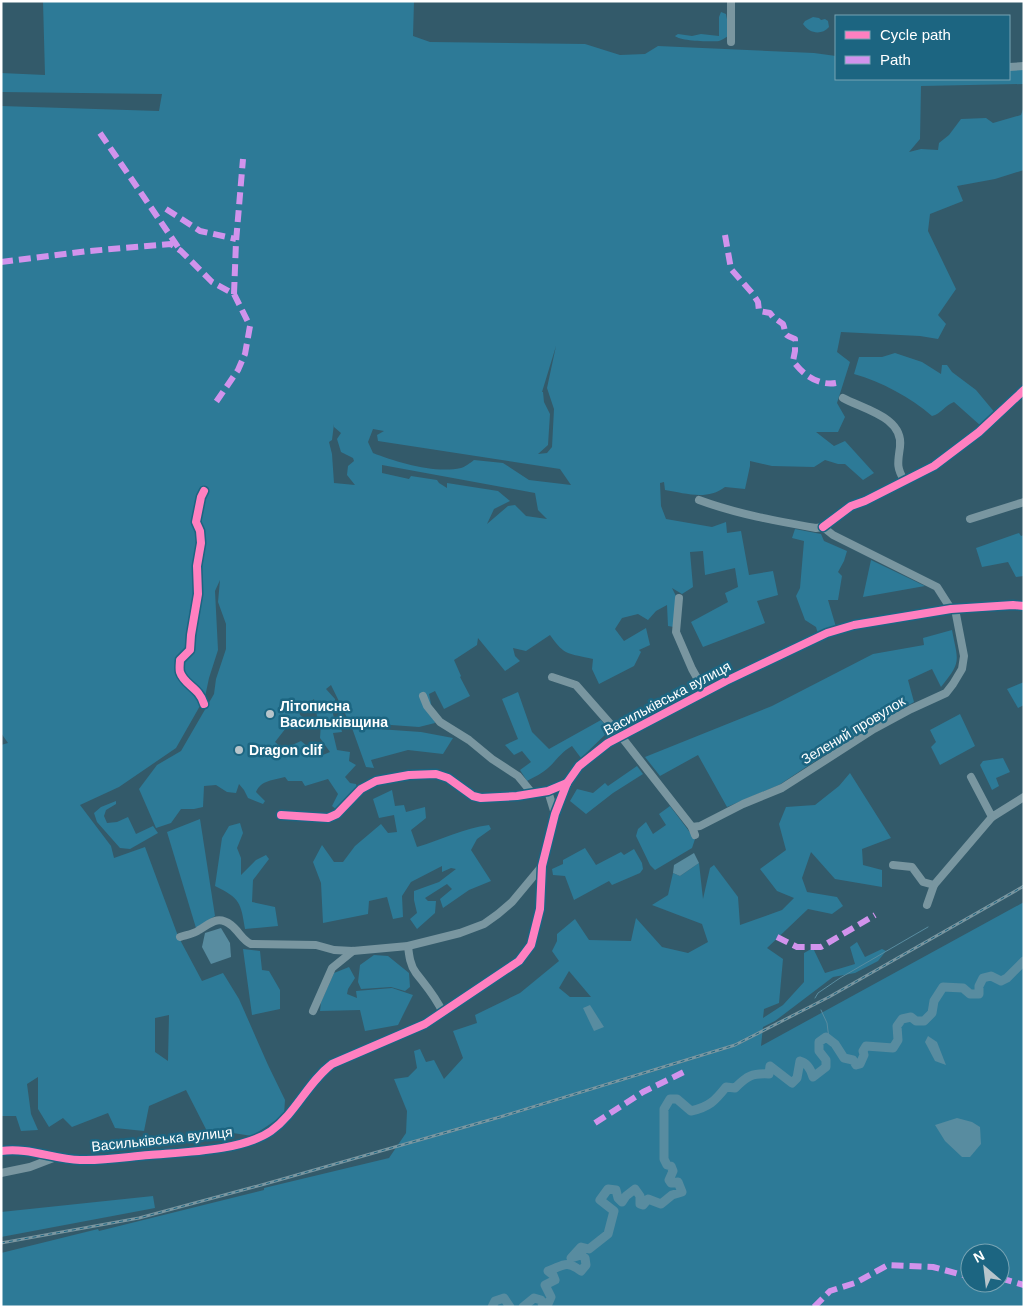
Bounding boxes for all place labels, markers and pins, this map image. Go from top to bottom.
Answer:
place label: Літописна Васильківщина [280,698,388,730]
marker: Літописна Васильківщина [264,708,276,720]
place label: Dragon clif [249,742,322,758]
marker: Dragon clif [233,744,245,756]

